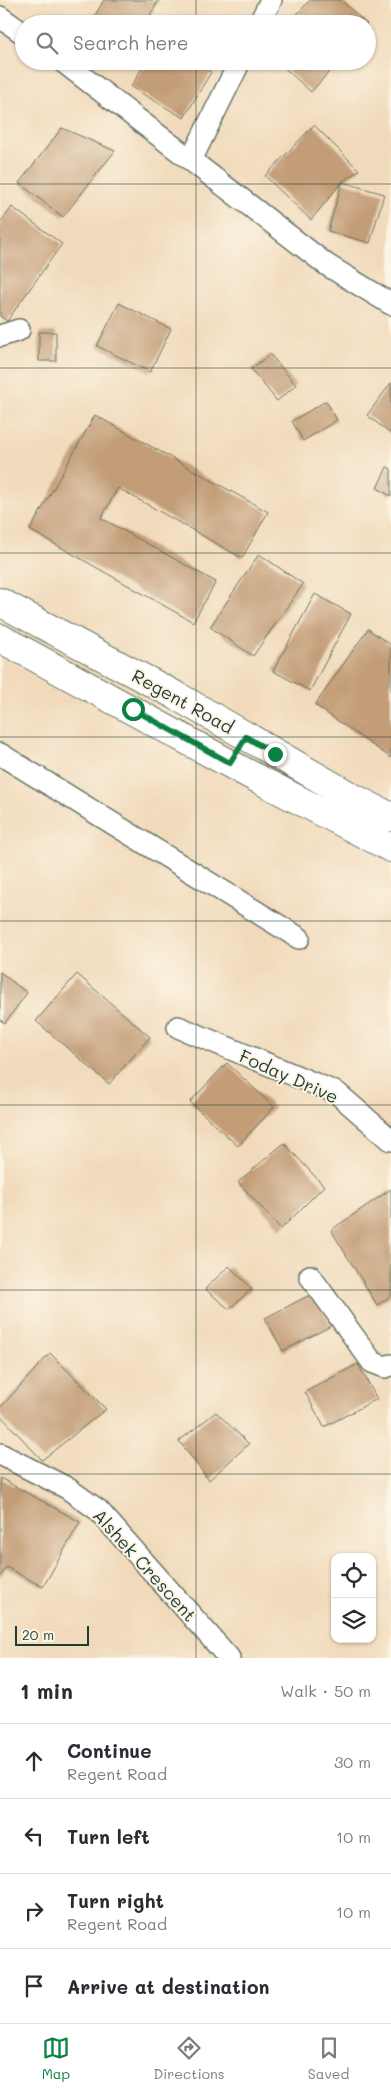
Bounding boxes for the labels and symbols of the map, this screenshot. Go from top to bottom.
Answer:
street label: Regent Road [128,663,238,739]
route start [122,698,145,721]
route end [264,743,287,766]
street label: Foday Drive [236,1043,342,1109]
street label: Alshek Crescent [88,1504,202,1626]
scale bar [15,1623,89,1646]

